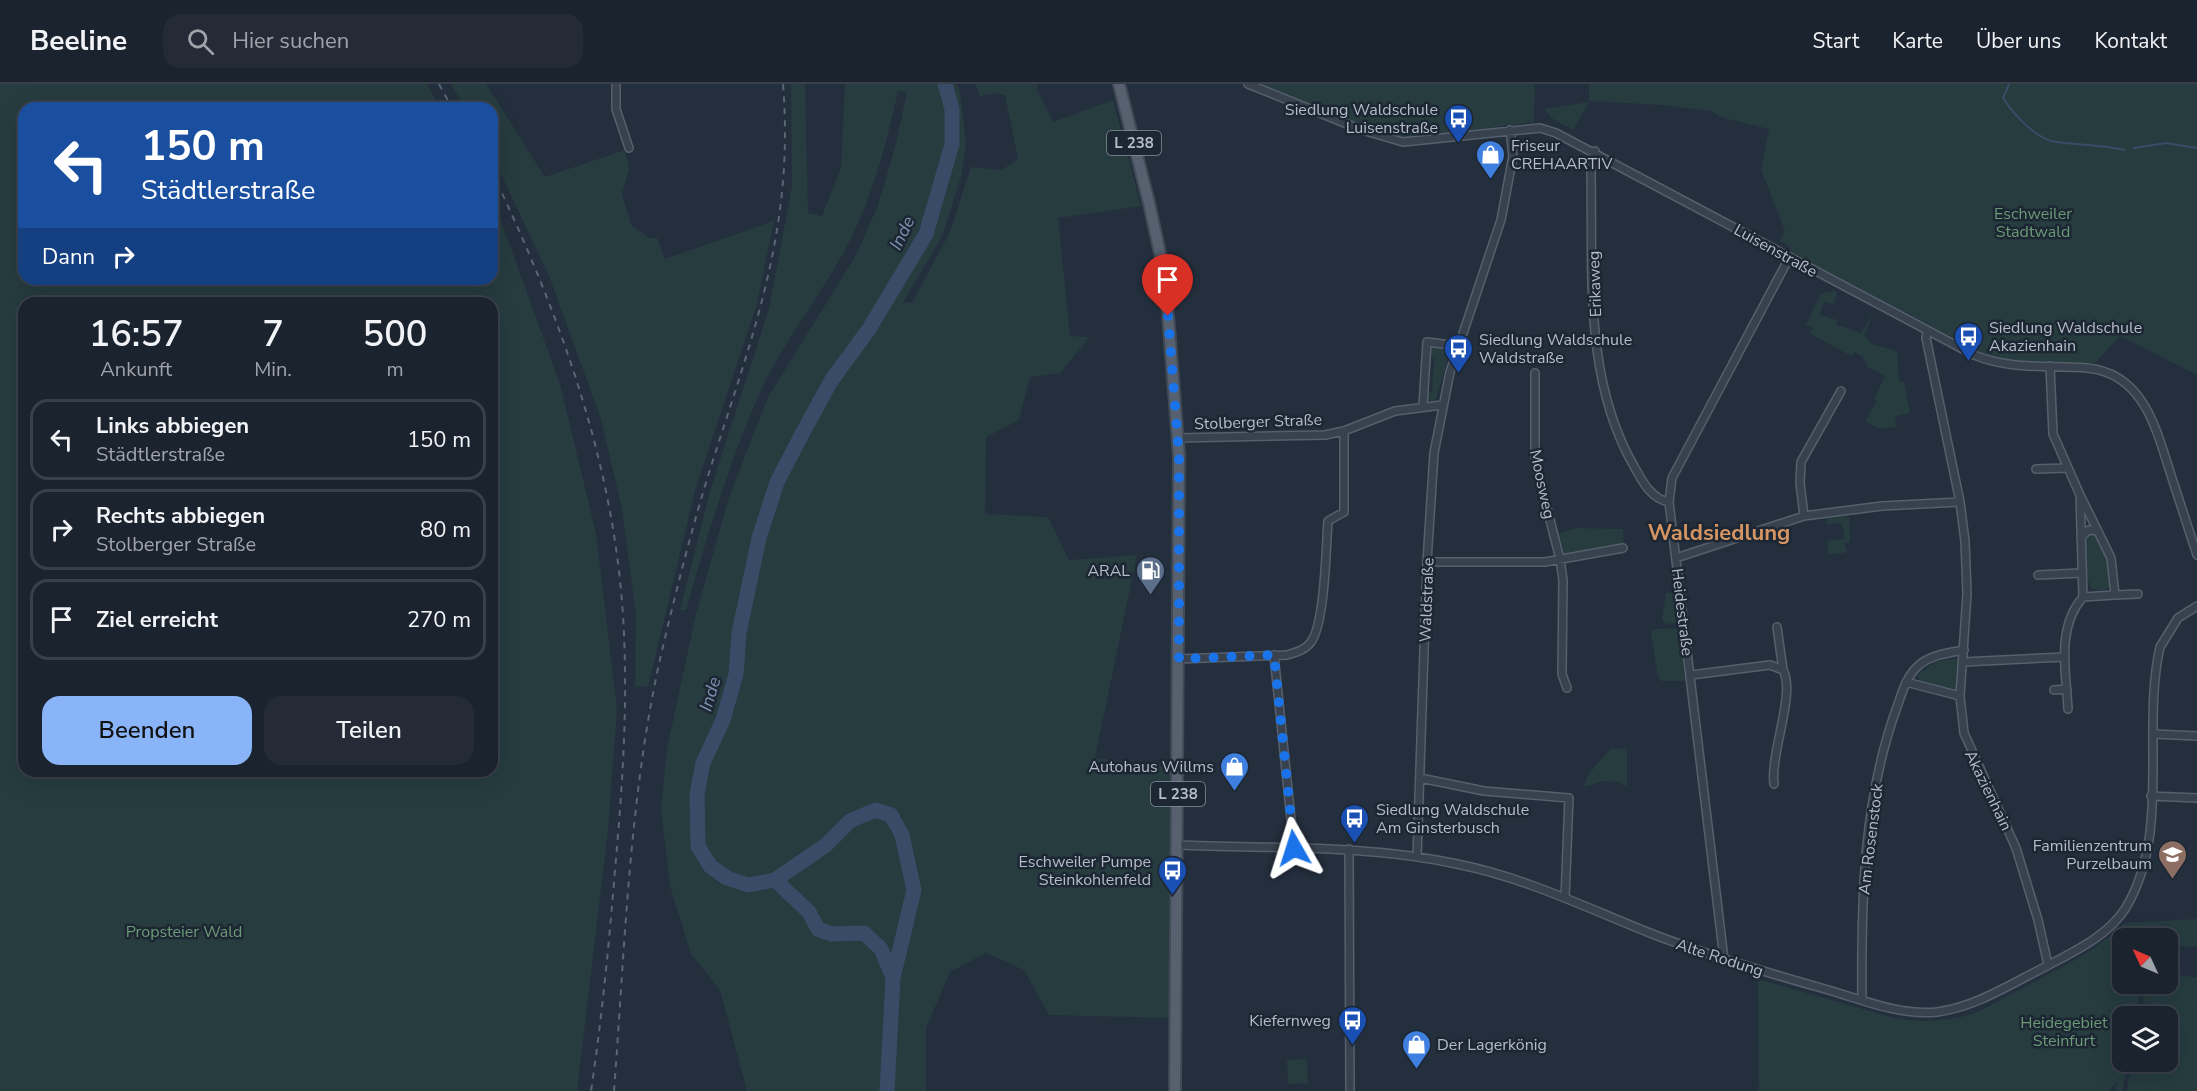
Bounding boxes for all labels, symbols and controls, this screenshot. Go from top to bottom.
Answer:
search box [163,14,583,68]
text: Beeline [30,22,127,60]
icon: search [184,25,217,58]
text: Hier suchen [232,26,349,56]
text: Start [1812,27,1859,55]
text: Karte [1892,27,1943,55]
text: Über uns [1976,27,2061,55]
text: Kontakt [2094,27,2167,55]
place label: Siedlung Waldschule Luisenstraße [1285,99,1438,139]
bus stop icon: Siedlung Waldschule Luisenstraße [1443,102,1475,144]
text: 150 m [141,118,265,175]
icon: left [42,126,120,204]
road number: L 238 [1107,131,1161,155]
place label: Friseur CREHAARTIV [1511,135,1613,175]
shop icon: Friseur CREHAARTIV [1474,138,1506,180]
text: Städtlerstraße [141,172,315,209]
park label: Eschweiler Stadtwald [1994,203,2072,243]
water label: Inde [884,212,921,254]
street label: Luisenstraße [1730,219,1821,283]
icon: right [107,240,140,273]
text: Dann [42,242,95,272]
street label: Erikaweg [1583,250,1607,317]
pin [1142,254,1193,316]
icon: arrive [1151,263,1184,296]
text: 16:57 [89,310,184,359]
text: 7 [262,310,284,359]
text: 500 [363,310,427,359]
place label: Siedlung Waldschule Akazienhain [1989,317,2142,357]
bus stop icon: Siedlung Waldschule Akazienhain [1952,320,1984,362]
place label: Siedlung Waldschule Waldstraße [1479,329,1632,369]
bus stop icon: Siedlung Waldschule Waldstraße [1442,332,1474,374]
text: Ankunft [100,356,172,383]
text: Min. [254,356,292,383]
text: m [386,356,404,383]
street label: Stolberger Straße [1194,409,1322,435]
text: Links abbiegen [96,411,249,441]
icon: left [45,423,78,456]
text: 150 m [407,425,471,455]
text: Städtlerstraße [96,441,225,468]
street label: Moosweg [1524,448,1560,521]
text: Rechts abbiegen [96,501,265,531]
icon: right [45,513,78,546]
text: 80 m [420,515,471,545]
district label: Waldsiedlung [1648,518,1790,548]
text: Stolberger Straße [96,531,256,558]
fuel station icon: ARAL [1135,554,1167,596]
street label: Waldstraße [1415,557,1439,643]
place label: ARAL [1087,560,1130,582]
street label: Heidestraße [1666,567,1698,657]
icon: arrive [45,603,78,636]
text: Ziel erreicht [96,605,218,635]
text: 270 m [407,605,471,635]
water label: Inde [693,673,727,714]
button: Beenden [42,696,252,765]
button: Teilen [264,696,474,765]
street label: Akazienhain [1959,746,2017,834]
shop icon: Autohaus Willms [1219,750,1251,792]
place label: Autohaus Willms [1088,756,1214,778]
street label: Am Rosenstock [1853,781,1889,896]
road number: L 238 [1151,782,1205,806]
place label: Siedlung Waldschule Am Ginsterbusch [1376,799,1529,839]
bus stop icon: Siedlung Waldschule Am Ginsterbusch [1339,802,1371,844]
position arrow [1262,816,1326,880]
place label: Familienzentrum Purzelbaum [2033,835,2152,875]
school or university icon: Familienzentrum Purzelbaum [2157,838,2189,880]
place label: Eschweiler Pumpe Steinkohlenfeld [1019,851,1151,891]
bus stop icon: Eschweiler Pumpe Steinkohlenfeld [1156,854,1188,896]
park label: Propsteier Wald [126,921,242,943]
north arrow [2112,928,2178,994]
map controls [2112,928,2178,1072]
street label: Alte Rodung [1673,933,1766,982]
bus stop icon: Kiefernweg [1336,1004,1368,1046]
button: layers [2112,1006,2178,1072]
place label: Kiefernweg [1249,1010,1331,1032]
park label: Heidegebiet Steinfurt [2020,1012,2108,1052]
shop icon: Der Lagerkönig [1400,1028,1432,1070]
place label: Der Lagerkönig [1437,1034,1547,1056]

